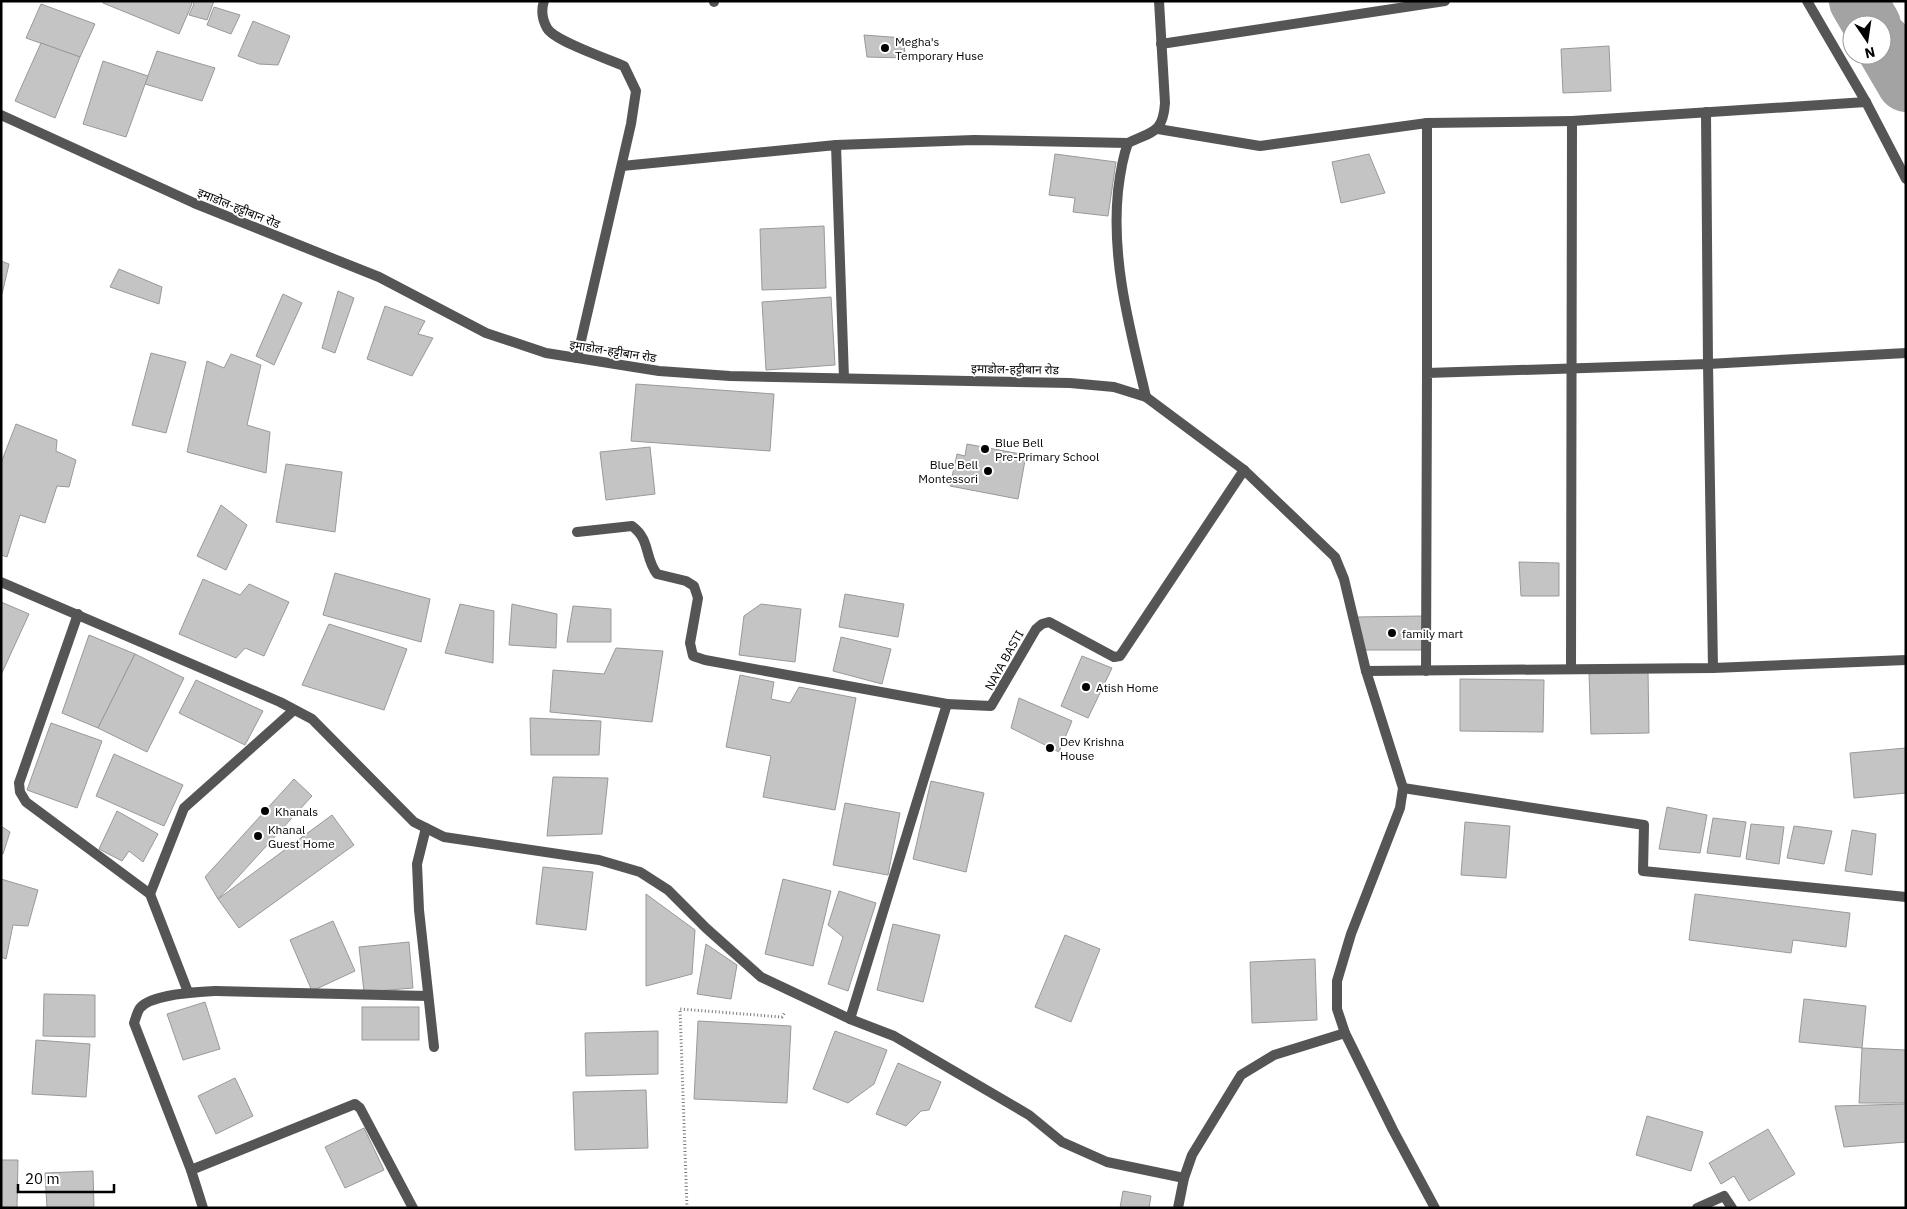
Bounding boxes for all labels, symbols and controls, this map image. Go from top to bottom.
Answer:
north arrow [1842,15,1892,65]
place label: Megha's Temporary Huse [895,34,984,63]
marker: Megha's Temporary Huse [879,42,891,54]
text: N [1863,43,1877,63]
street label: इमाडोल-हट्टीबान रोड [195,185,283,232]
street label: इमाडोल-हट्टीबान रोड [568,337,658,365]
street label: इमाडोल-हट्टीबान रोड [971,361,1060,377]
place label: Blue Bell Pre-Primary School [995,435,1099,464]
marker: Blue Bell Pre-Primary School [979,443,991,455]
place label: Blue Bell Montessori [918,457,978,486]
marker: Blue Bell Montessori [982,465,994,477]
place label: family mart [1402,626,1463,641]
street label: NAYA BASTI [981,627,1027,693]
marker: family mart [1386,627,1398,639]
place label: Atish Home [1096,680,1159,695]
marker: Atish Home [1080,681,1092,693]
place label: Dev Krishna House [1060,734,1125,763]
marker: Dev Krishna House [1044,742,1056,754]
place label: Khanals [275,804,318,819]
marker: Khanals [259,805,271,817]
place label: Khanal Guest Home [268,822,335,851]
marker: Khanal Guest Home [252,830,264,842]
scale bar [18,1162,114,1194]
text: 20 m [25,1169,60,1188]

